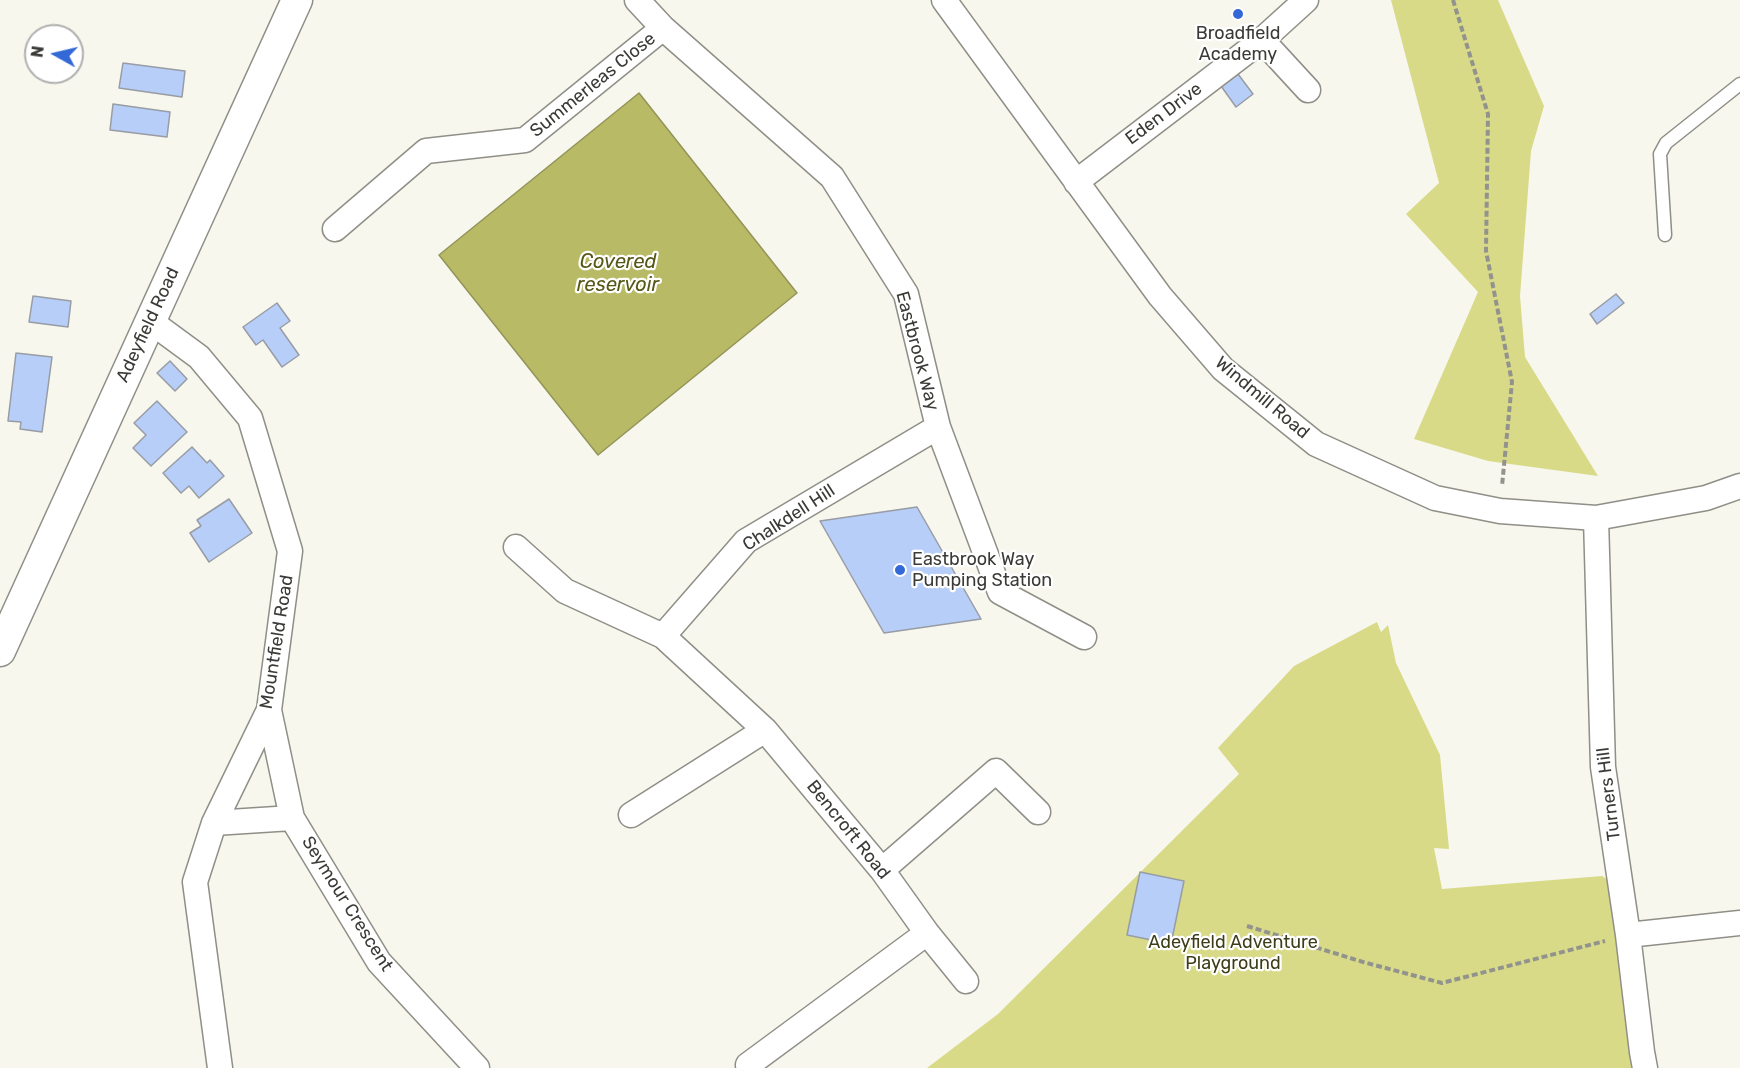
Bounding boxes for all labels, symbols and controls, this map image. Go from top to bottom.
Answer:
marker: Broadfield Academy [1231,7,1245,21]
place label: Broadfield Academy [1196,23,1280,66]
north arrow [24,24,84,84]
street label: Summerleas Close [526,28,660,142]
text: N [27,45,48,59]
street label: Eden Drive [1121,78,1207,150]
water label: Covered reservoir [577,250,659,297]
street label: Adeyfield Road [112,264,184,386]
street label: Eastbrook Way [891,289,943,413]
street label: Windmill Road [1210,352,1314,444]
street label: Chalkdell Hill [739,480,839,556]
place label: Eastbrook Way Pumping Station [912,549,1052,592]
marker: Eastbrook Way Pumping Station [893,563,907,577]
street label: Mountfield Road [256,573,298,711]
street label: Turners Hill [1593,746,1625,842]
street label: Bencroft Road [802,776,894,884]
street label: Seymour Crescent [297,833,397,975]
park label: Adeyfield Adventure Playground [1148,932,1318,974]

